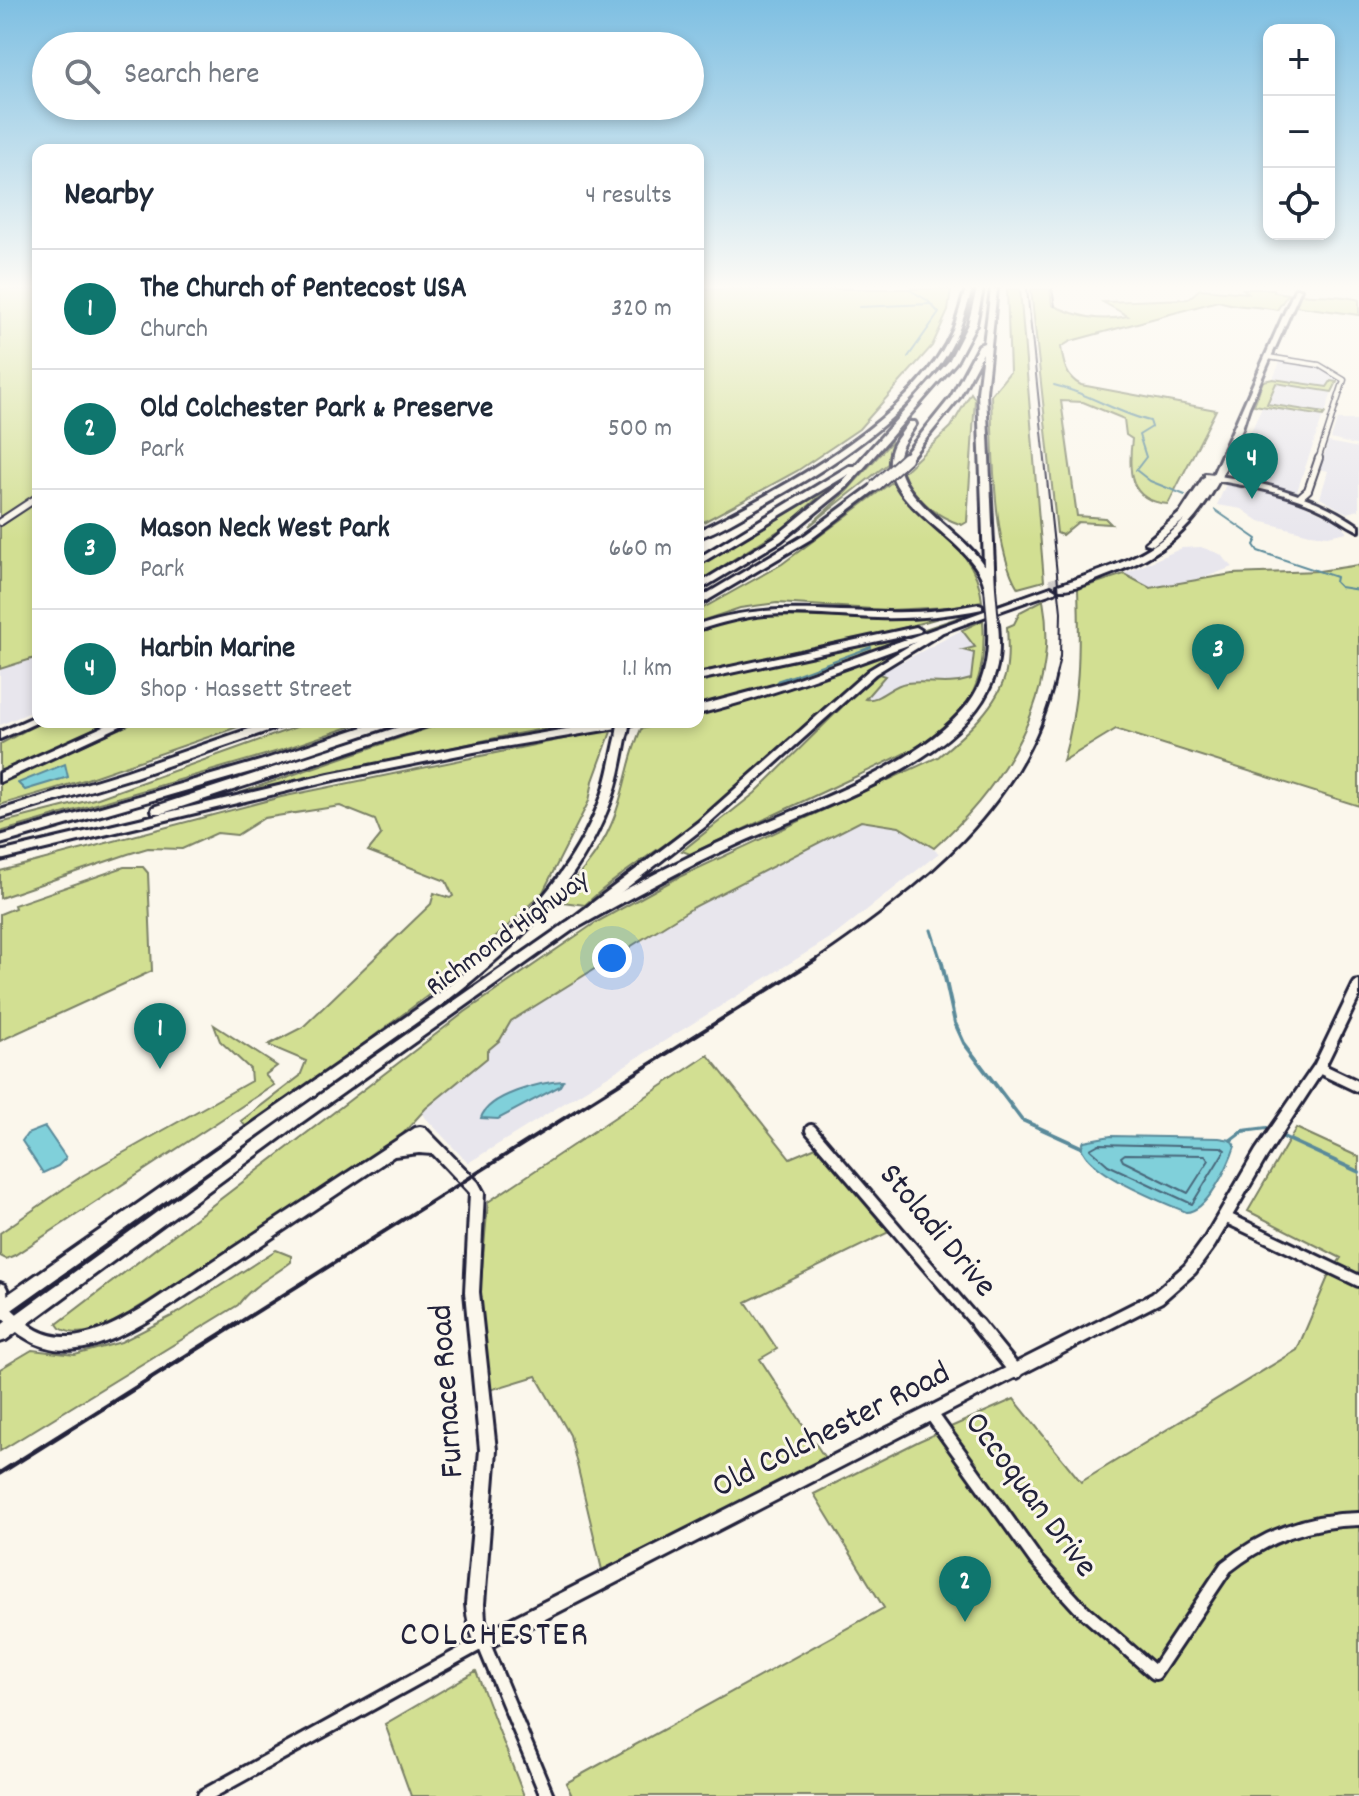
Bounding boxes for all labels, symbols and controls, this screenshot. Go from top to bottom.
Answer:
map controls [1263,24,1335,240]
button: + [1263,24,1335,96]
search box [32,32,704,120]
icon: search [60,54,104,98]
text: Search here [124,55,260,98]
button: − [1263,96,1335,168]
button: locate [1263,168,1335,240]
text: Nearby [64,172,153,221]
text: 4 results [585,178,672,215]
text: The Church of Pentecost USA [140,269,467,312]
text: 1 [87,291,93,328]
text: 320 m [611,291,672,328]
text: Church [140,312,208,349]
text: Old Colchester Park & Preserve [140,389,493,432]
text: 2 [84,411,96,448]
text: 500 m [608,411,672,448]
text: Park [140,432,184,469]
pin: 4 [1226,433,1278,499]
text: Mason Neck West Park [140,509,390,552]
text: 3 [84,531,96,568]
text: 660 m [609,531,672,568]
text: Park [140,552,184,589]
pin: 3 [1192,624,1244,690]
text: Harbin Marine [140,629,295,672]
text: 4 [85,651,95,688]
text: 1.1 km [622,651,672,688]
text: Shop · Hassett Street [140,672,352,709]
street label: Richmond Highway [419,861,600,1008]
your location [592,938,632,978]
pin: 1 [134,1003,186,1069]
street label: Stoladi Drive [865,1154,1007,1310]
street label: Furnace Road [418,1302,480,1480]
street label: Old Colchester Road [704,1351,960,1513]
street label: Occoquan Drive [950,1403,1108,1589]
pin: 2 [939,1556,991,1622]
district label: COLCHESTER [400,1611,590,1663]

